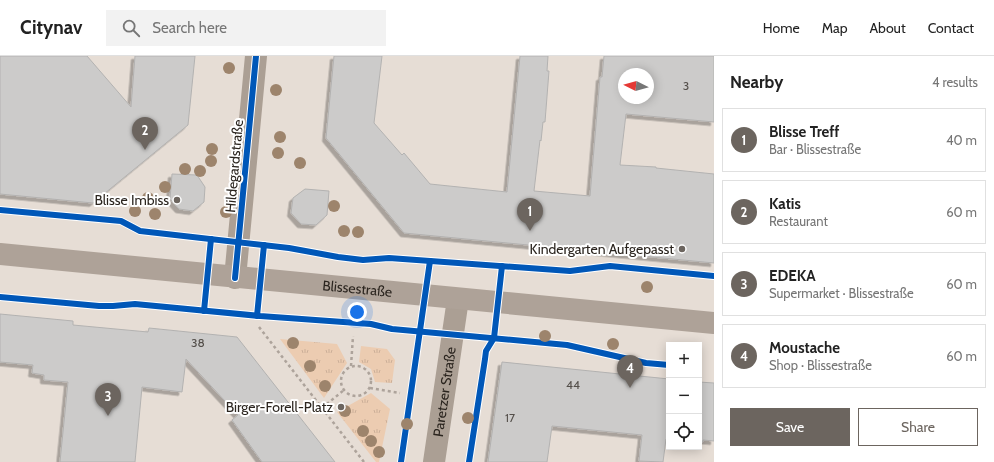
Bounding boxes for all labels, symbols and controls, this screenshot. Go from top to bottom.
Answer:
search box [106,10,386,46]
text: Citynav [20,16,82,39]
icon: search [120,17,142,39]
text: Search here [152,19,227,37]
text: Home [763,19,800,37]
text: Map [822,19,847,37]
text: About [869,19,906,37]
text: Contact [928,19,974,37]
north arrow [618,68,654,104]
text: Nearby [730,72,783,92]
text: 4 results [932,74,978,90]
house number: 3 [683,78,689,93]
pin: 2 [132,117,158,150]
street label: Hildegardstraße [221,119,247,213]
text: Blisse Treff [769,123,839,141]
text: 1 [742,132,746,148]
text: 40 m [946,132,977,148]
text: Bar · Blissestraße [769,141,861,157]
place label: Blisse Imbiss [94,191,169,209]
marker: Blisse Imbiss [172,195,182,205]
text: Katis [769,195,801,213]
pin: 1 [517,198,543,231]
text: 2 [741,204,747,220]
text: 60 m [946,204,977,220]
text: Restaurant [769,213,828,229]
place label: Kindergarten Aufgepasst [529,240,674,258]
marker: Kindergarten Aufgepasst [677,244,687,254]
text: EDEKA [769,267,816,285]
street label: Blissestraße [322,276,393,301]
text: 3 [740,276,748,292]
text: 60 m [946,276,977,292]
text: Supermarket · Blissestraße [769,285,914,301]
your location [347,302,367,322]
house number: 38 [191,335,205,350]
text: Moustache [769,339,840,357]
map controls [666,342,702,450]
button: + [666,342,702,378]
street label: Paretzer Straße [429,346,460,438]
text: 4 [740,348,748,364]
text: 60 m [946,348,977,364]
pin: 4 [617,355,643,388]
text: Shop · Blissestraße [769,357,872,373]
house number: 44 [566,377,580,392]
button: − [666,378,702,414]
pin: 3 [95,383,121,416]
place label: Birger-Forell-Platz [226,398,333,416]
marker: Birger-Forell-Platz [336,402,346,412]
button: Save [730,408,850,446]
button: Share [858,408,978,446]
house number: 17 [505,410,515,425]
button: locate [666,414,702,450]

